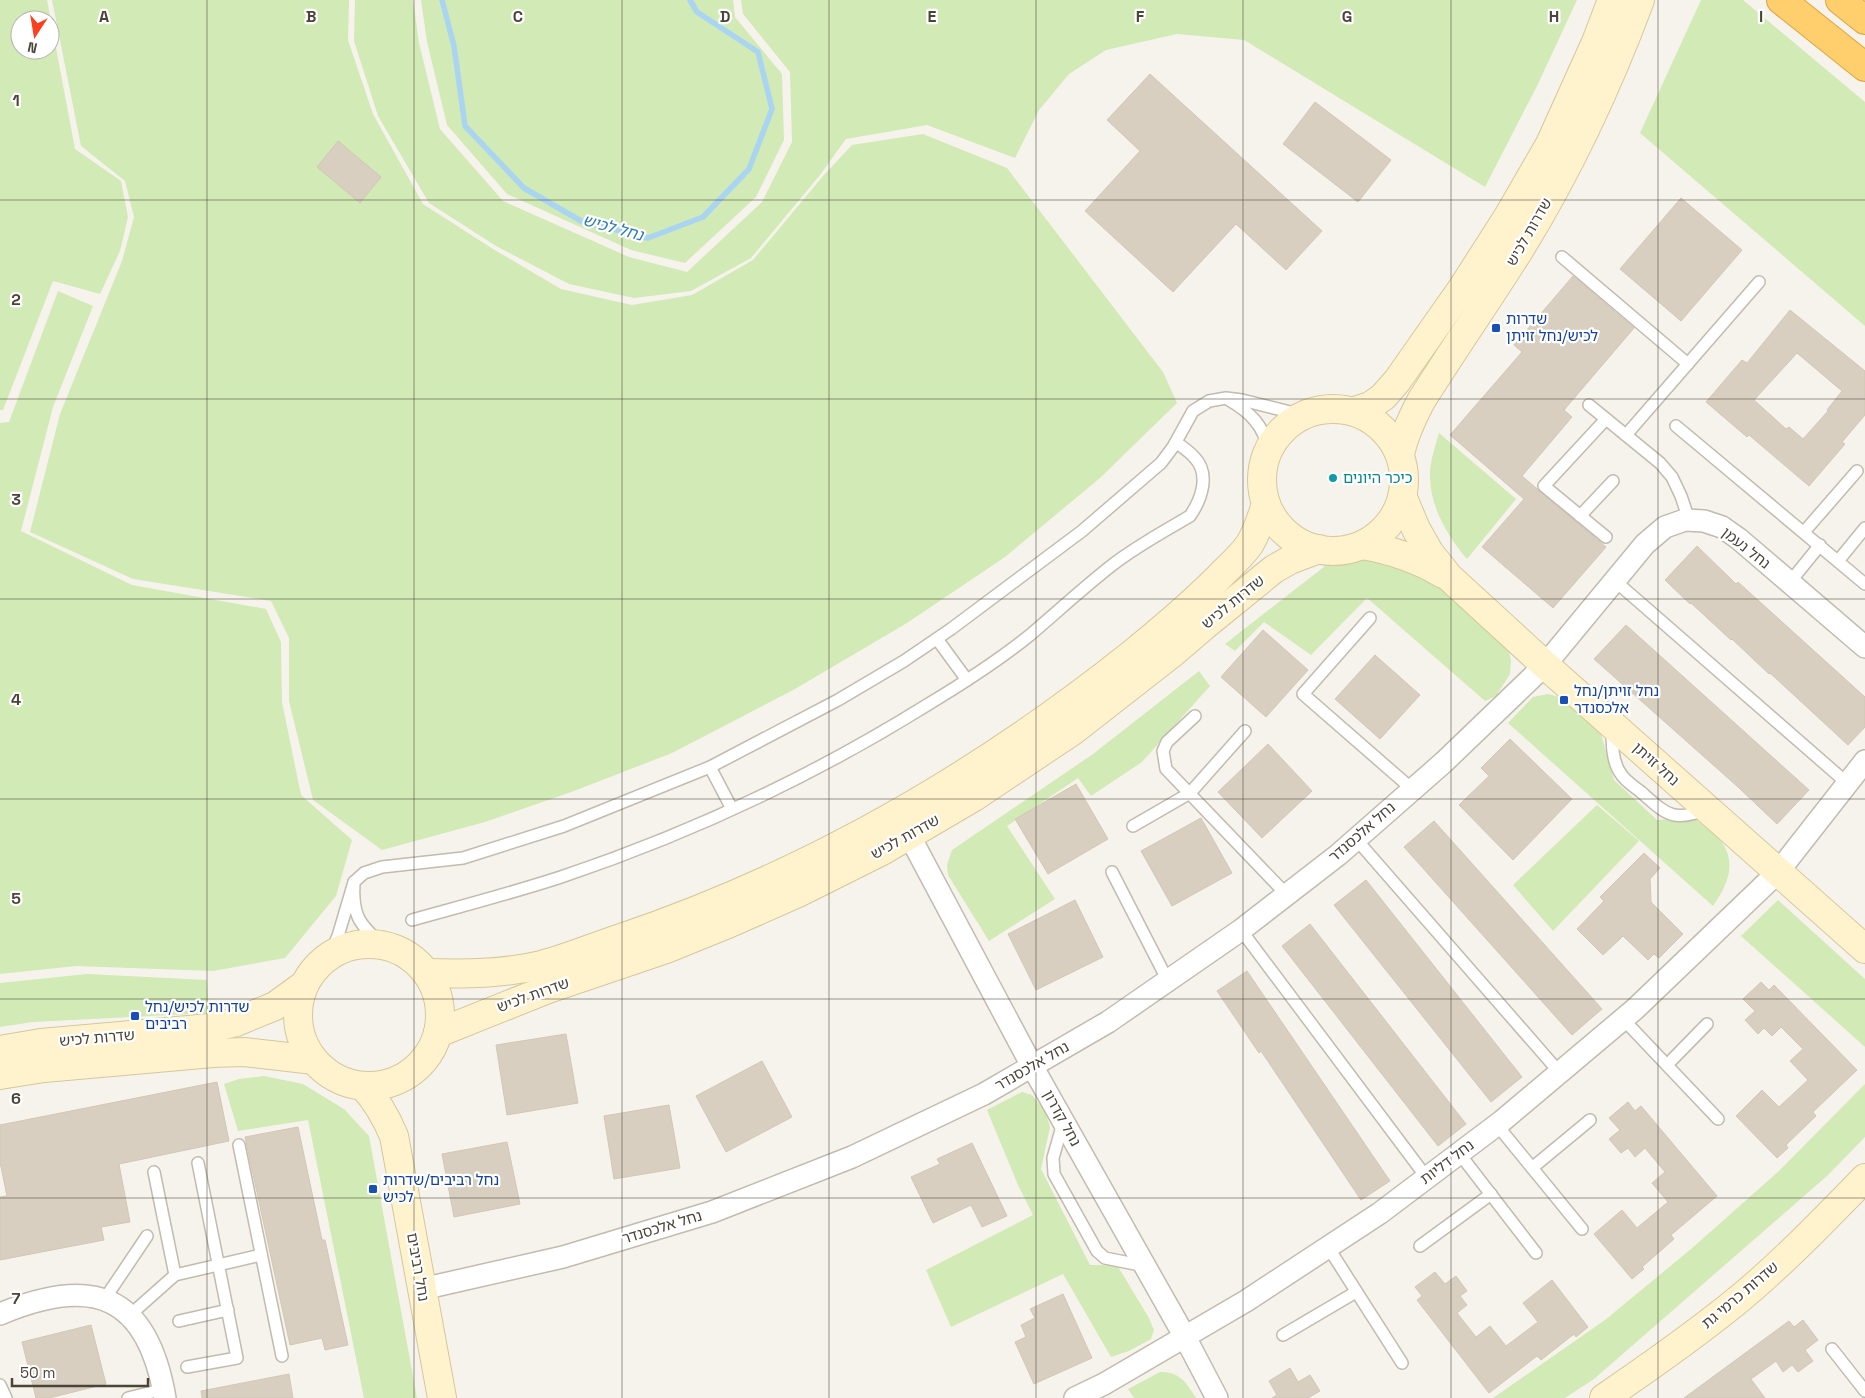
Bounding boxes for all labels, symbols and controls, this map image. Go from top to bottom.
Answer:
text: A [99,6,109,27]
text: B [306,6,316,27]
text: C [513,6,523,27]
text: D [720,6,730,27]
text: E [928,6,937,27]
text: F [1136,6,1145,27]
text: G [1342,6,1352,27]
text: H [1549,6,1559,27]
text: I [1759,6,1763,27]
north arrow [10,10,60,60]
text: N [26,38,39,57]
text: 1 [12,90,20,111]
street label: שדרות לכיש [1501,194,1556,269]
water label: נחל לכיש [580,209,646,246]
text: 2 [11,289,21,310]
place label: שדרות לכיש/נחל זויתן [1506,309,1598,345]
marker: שדרות לכיש/נחל זויתן [1490,322,1502,334]
place label: כיכר היונים [1343,468,1413,487]
marker: כיכר היונים [1327,472,1339,484]
text: 3 [11,489,21,510]
street label: נחל נעמן [1718,523,1775,573]
street label: שדרות לכיש [1197,570,1268,633]
place label: נחל זויתן/נחל אלכסנדר [1574,681,1659,717]
text: 4 [11,689,21,710]
marker: נחל זויתן/נחל אלכסנדר [1558,694,1570,706]
street label: נחל זויתן [1629,738,1684,789]
street label: נחל אלכסנדר [1324,797,1399,866]
street label: שדרות לכיש [867,810,942,863]
text: 5 [11,888,21,909]
street label: שדרות לכיש [494,973,572,1016]
place label: שדרות לכיש/נחל רביבים [145,997,250,1033]
marker: שדרות לכיש/נחל רביבים [129,1010,141,1022]
street label: שדרות לכיש [58,1025,135,1050]
street label: נחל אלכסנדר [991,1037,1072,1094]
street label: נחל קדרון [1039,1086,1086,1149]
text: 6 [11,1088,21,1109]
street label: נחל דליות [1416,1135,1477,1188]
place label: נחל רביבים/שדרות לכיש [383,1170,499,1206]
marker: נחל רביבים/שדרות לכיש [367,1183,379,1195]
street label: נחל אלכסנדר [620,1205,704,1248]
street label: נחל רביבים [403,1231,434,1303]
street label: שדרות כרמי גת [1697,1257,1782,1332]
text: 7 [12,1288,21,1309]
scale bar [12,1356,149,1388]
text: 50 m [20,1363,55,1382]

